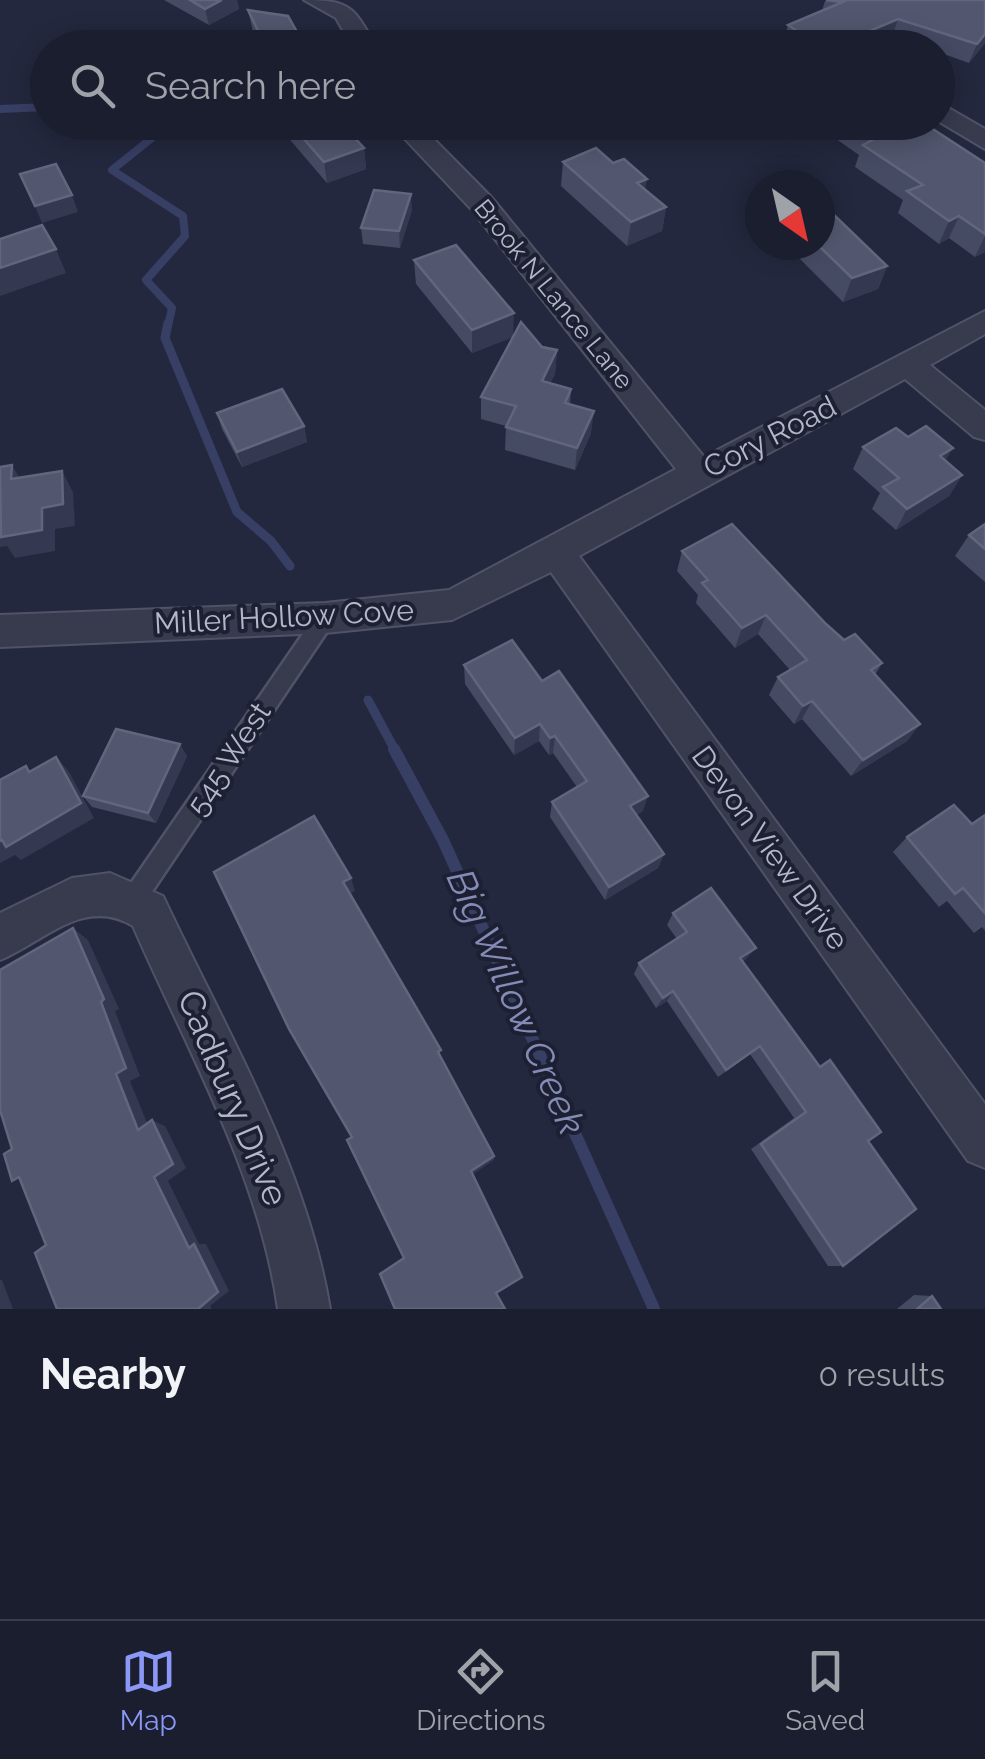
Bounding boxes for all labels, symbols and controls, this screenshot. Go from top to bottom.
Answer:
search box [30,30,955,140]
icon: search [65,58,120,113]
text: Search here [145,63,356,108]
north arrow [745,170,835,260]
street label: Brook N Lance Lane [468,193,640,395]
street label: Cory Road [698,388,842,485]
street label: Miller Hollow Cove [153,592,415,641]
street label: 545 West [179,696,278,822]
street label: Devon View Drive [685,739,856,956]
water label: Big Willow Creek [438,862,595,1141]
street label: Cadbury Drive [170,984,297,1212]
text: Nearby [40,1350,186,1399]
text: 0 results [818,1356,945,1393]
tab: Map [120,1644,177,1737]
tab: Directions [416,1644,546,1737]
tab: Saved [785,1644,865,1737]

